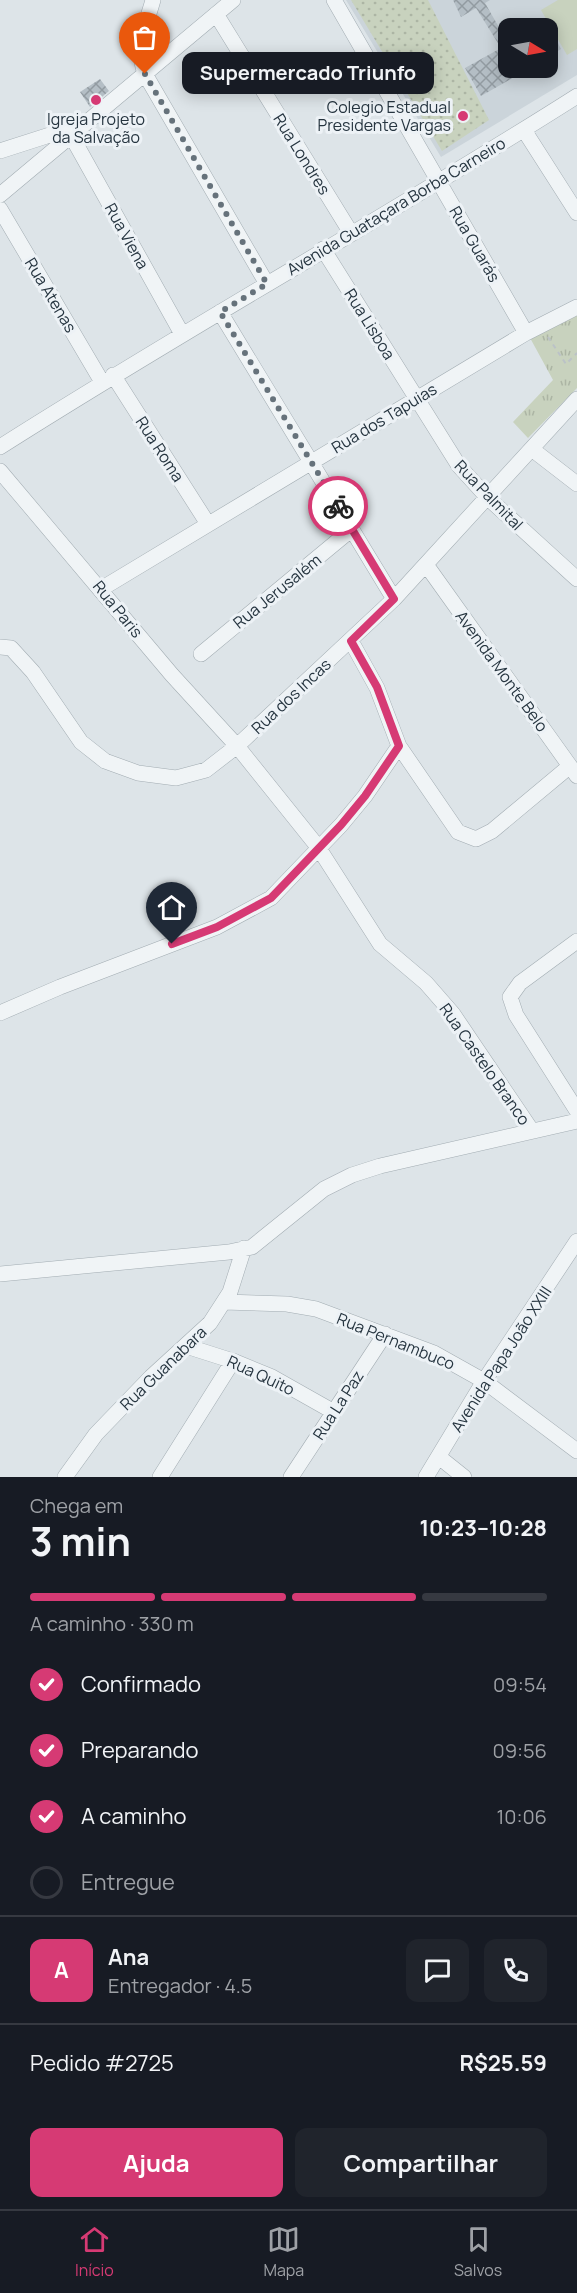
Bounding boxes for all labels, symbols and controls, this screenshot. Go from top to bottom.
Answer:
pin [119,12,170,74]
north arrow [498,18,558,78]
map controls [498,18,558,78]
icon: bag [128,21,161,54]
callout: Supermercado Triunfo [181,53,433,95]
text: Supermercado Triunfo [200,59,416,86]
marker: Igreja Projeto da Salvação [89,93,103,107]
place label: Colegio Estadual Presidente Vargas [317,96,451,136]
place label: Igreja Projeto da Salvação [47,108,145,148]
street label: Rua Londres [268,109,336,199]
marker: Colegio Estadual Presidente Vargas [456,109,470,123]
street label: Avenida Guataçara Borba Carneiro [282,132,510,280]
street label: Rua Viena [100,199,154,273]
street label: Rua Guarás [444,202,506,286]
street label: Rua Atenas [20,254,82,336]
street label: Rua Lisboa [340,284,400,364]
street label: Rua dos Tapuias [327,378,441,458]
street label: Rua Roma [131,412,189,486]
street label: Rua Palmital [450,455,528,535]
courier [308,476,368,536]
icon: bike [322,490,355,523]
street label: Rua Jerusalém [228,549,326,633]
street label: Rua Paris [88,576,148,642]
street label: Avenida Monte Belo [451,606,553,736]
street label: Rua dos Incas [246,653,336,739]
pin [146,882,197,944]
icon: home [155,891,188,924]
street label: Rua Castelo Branco [435,999,535,1129]
street label: Avenida Papa João XXIII [445,1282,557,1436]
street label: Rua Pernambuco [334,1307,458,1375]
street label: Rua Guanabara [115,1321,211,1415]
street label: Rua Quito [224,1350,298,1400]
street label: Rua La Paz [307,1366,369,1444]
text: Chega em [30,1492,123,1519]
text: 10:23–10:28 [419,1513,547,1543]
text: 3 min [30,1514,131,1568]
text: A caminho · 330 m [30,1610,194,1637]
icon: check [30,1668,63,1701]
text: Confirmado [81,1669,201,1699]
text: 09:54 [493,1671,547,1698]
icon: check [30,1734,63,1767]
text: Preparando [81,1735,199,1765]
text: 09:56 [492,1737,547,1764]
icon: check [30,1800,63,1833]
text: A caminho [81,1801,187,1831]
text: 10:06 [496,1803,547,1830]
text: Entregue [81,1867,175,1897]
button: chat [406,1939,469,2002]
button: phone [484,1939,547,2002]
text: Ana [108,1942,149,1972]
text: A [54,1955,69,1985]
text: Entregador · 4.5 [108,1972,252,1999]
text: Pedido #2725 [30,2048,174,2078]
text: R$25.59 [459,2048,547,2078]
button: Ajuda [30,2128,283,2197]
button: Compartilhar [295,2128,547,2197]
tab: Início [75,2223,114,2281]
tab: Mapa [263,2223,304,2281]
tab: Salvos [454,2223,502,2281]

